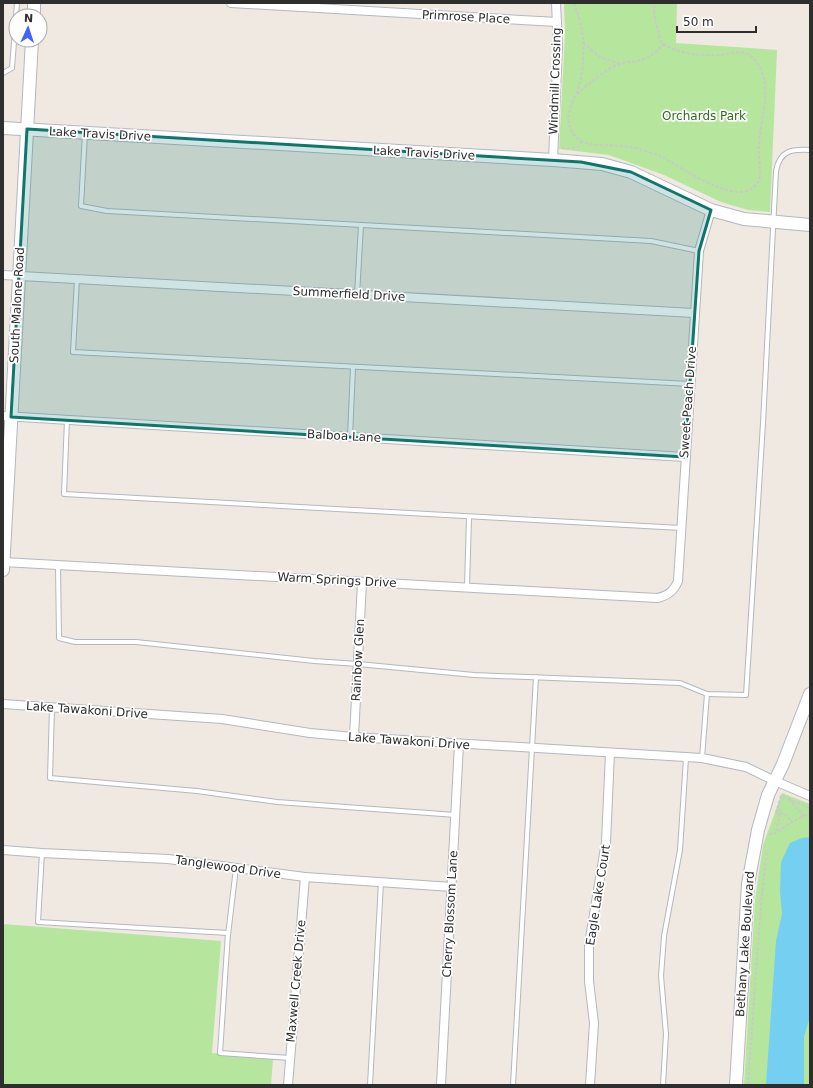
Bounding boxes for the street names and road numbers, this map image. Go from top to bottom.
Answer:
street label: Primrose Place [422,8,510,26]
street label: Windmill Crossing [546,27,564,135]
street label: Lake Travis Drive [49,124,151,144]
street label: Lake Travis Drive [373,143,475,163]
street label: South Malone Road [7,247,27,363]
street label: Summerfield Drive [292,284,406,304]
street label: Sweet Peach Drive [677,346,699,458]
street label: Balboa Lane [307,427,381,445]
street label: Warm Springs Drive [277,570,397,590]
street label: Rainbow Glen [349,618,367,702]
street label: Lake Tawakoni Drive [26,699,148,721]
street label: Lake Tawakoni Drive [348,730,470,752]
street label: Eagle Lake Court [583,843,613,946]
street label: Cherry Blossom Lane [440,850,460,978]
street label: Tanglewood Drive [173,853,282,881]
street label: Bethany Lake Boulevard [733,871,757,1017]
street label: Maxwell Creek Drive [284,919,308,1043]

